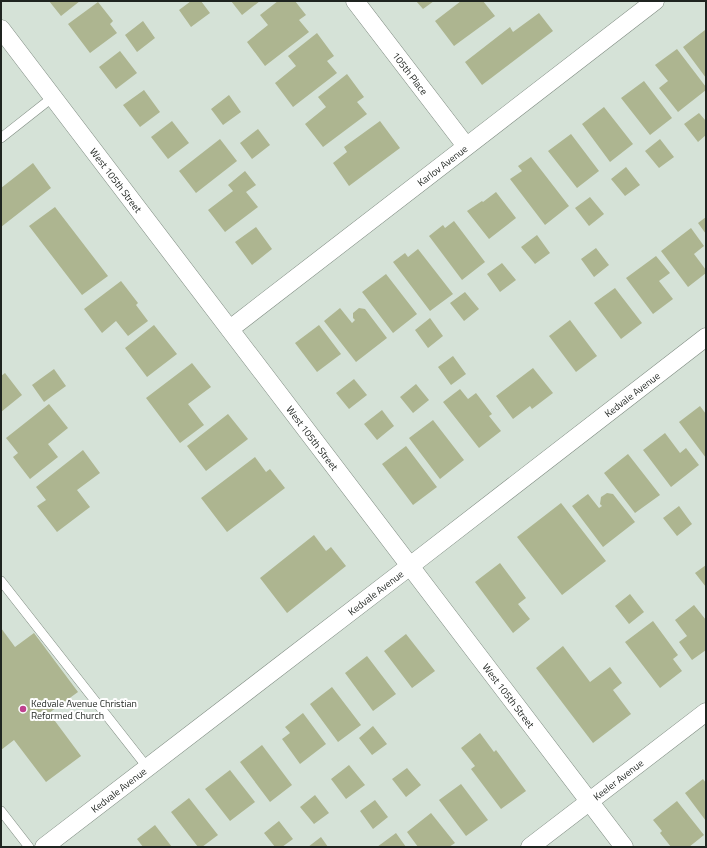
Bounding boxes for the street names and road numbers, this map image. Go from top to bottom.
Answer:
street label: 105th Place [389,49,431,98]
street label: Karlov Avenue [414,141,471,190]
street label: West 105th Street [86,145,146,216]
street label: Kedvale Avenue [601,368,663,421]
street label: West 105th Street [282,403,342,474]
street label: Kedvale Avenue [345,567,407,619]
street label: West 105th Street [479,660,538,732]
street label: Keeler Avenue [590,756,647,804]
street label: Kedvale Avenue [88,764,150,816]

